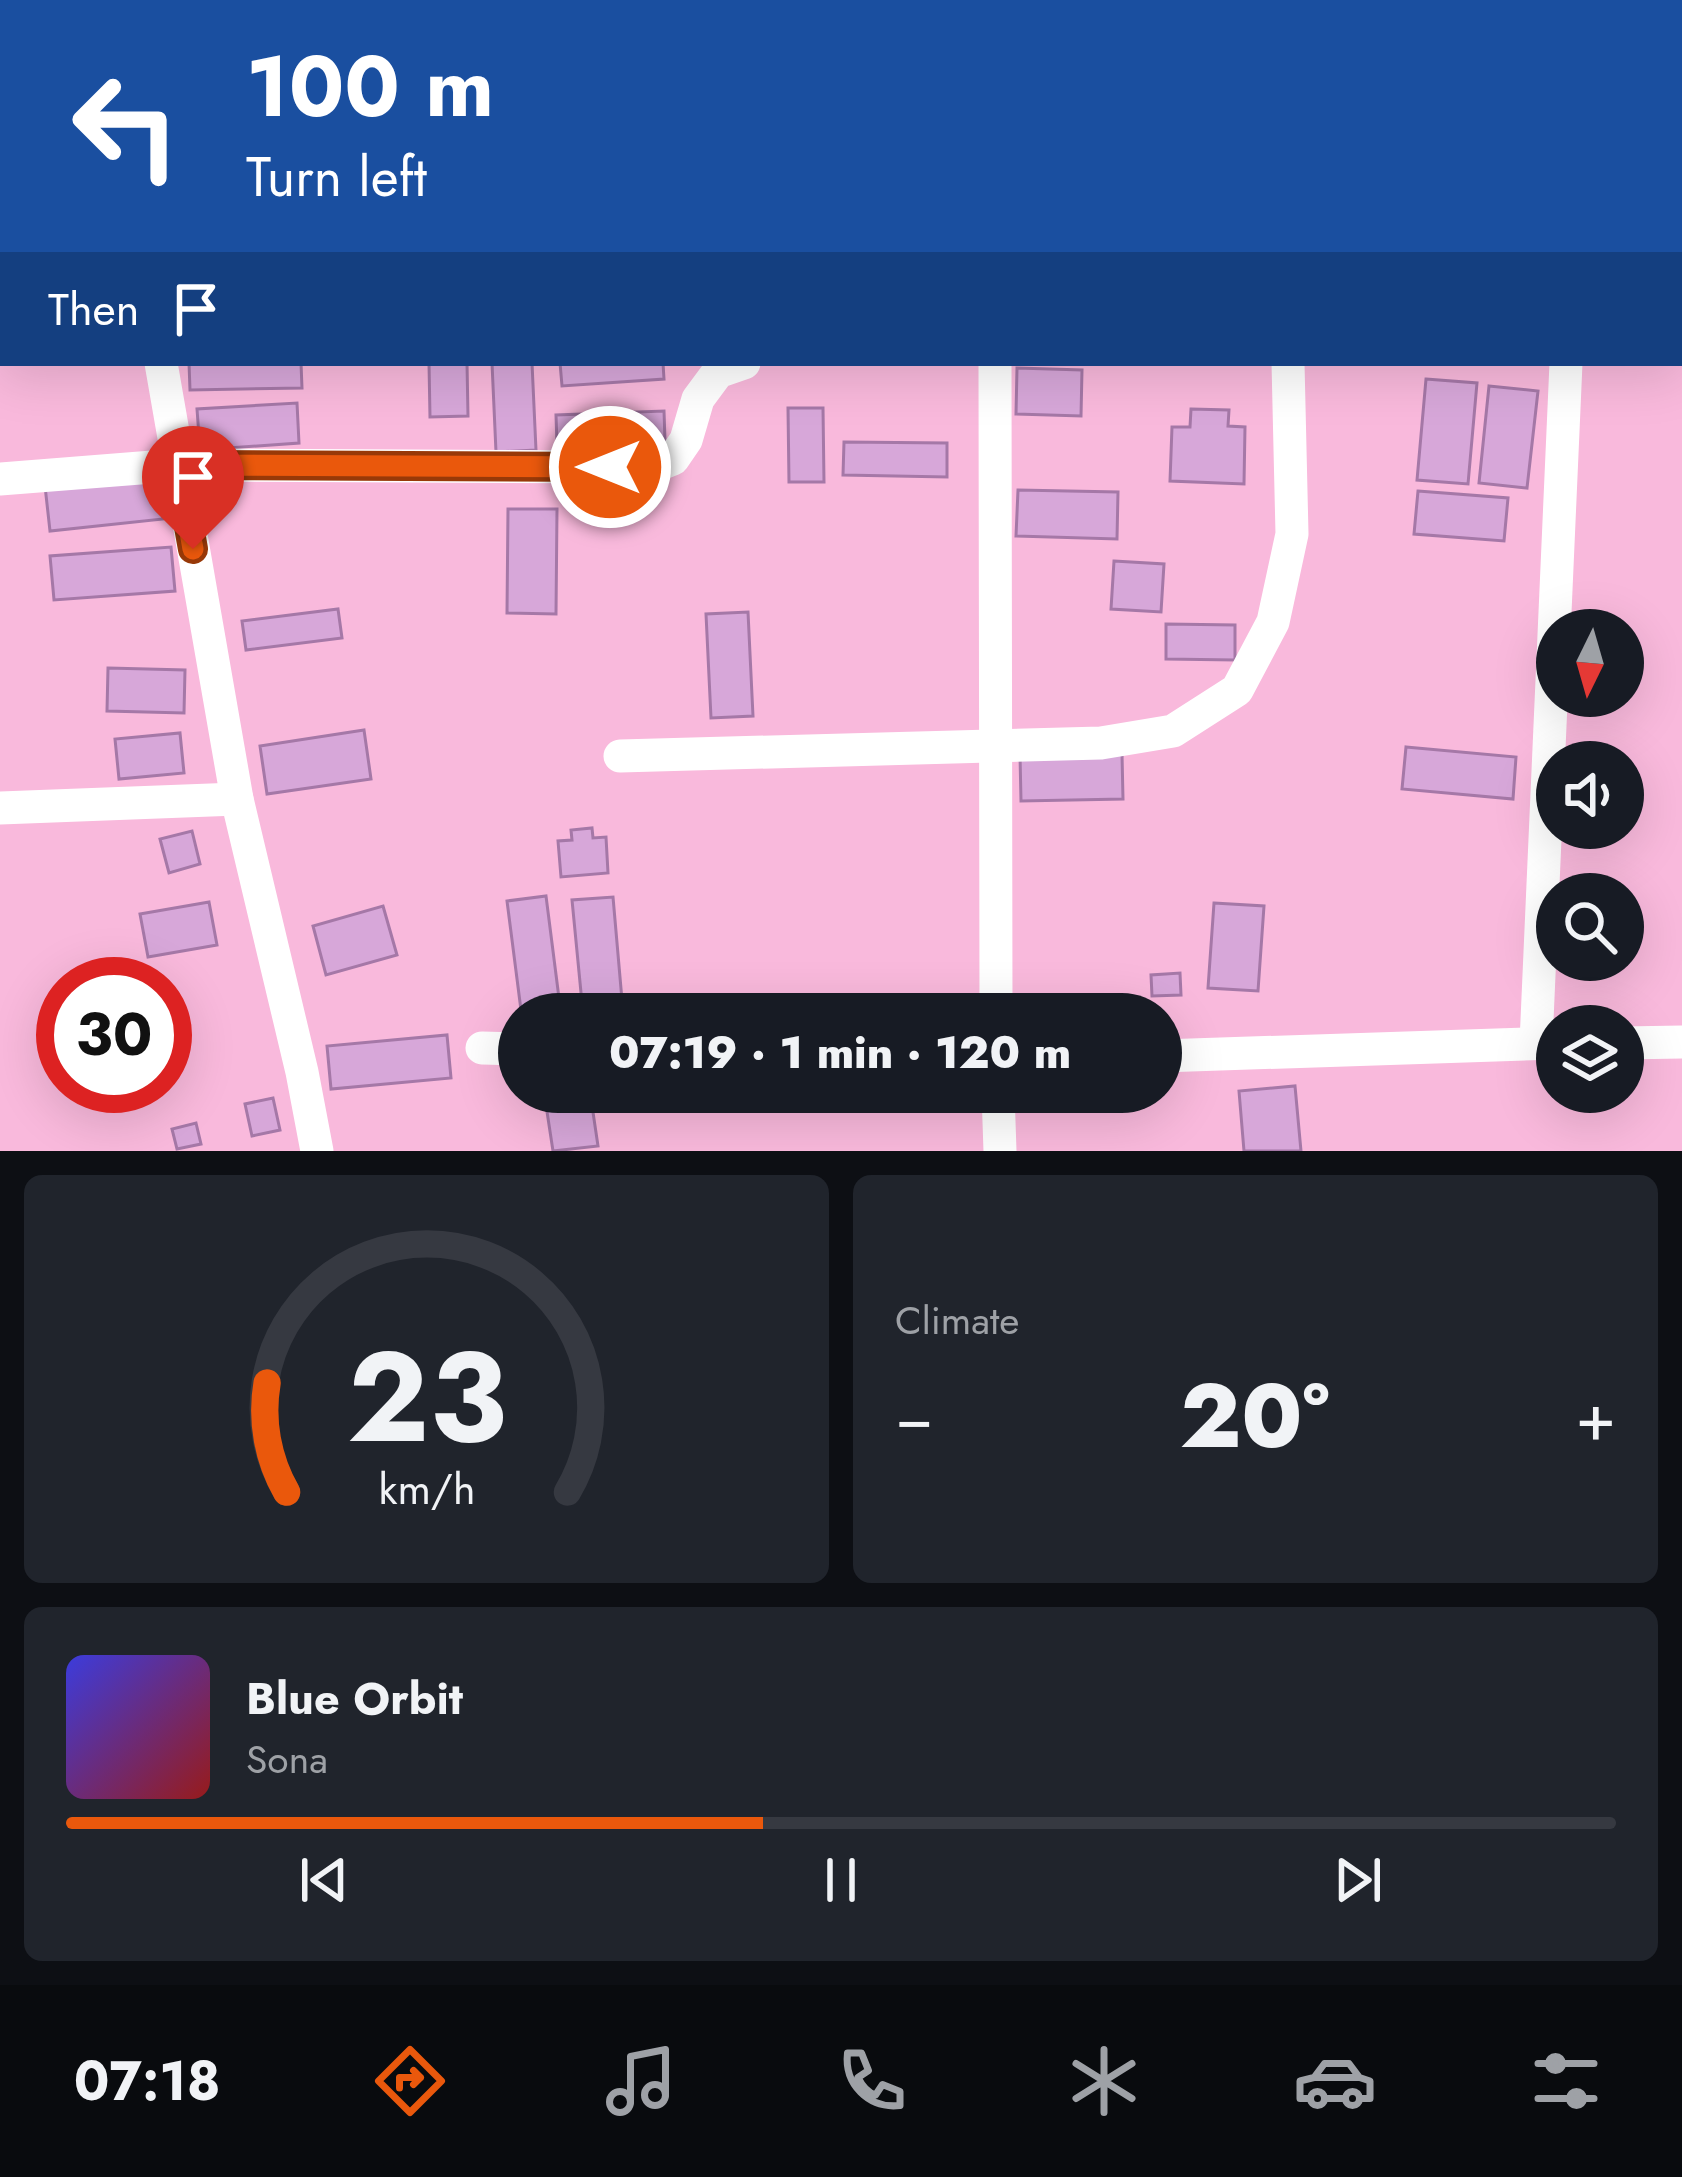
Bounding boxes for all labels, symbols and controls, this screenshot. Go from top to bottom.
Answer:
text: 100 m [246,26,494,148]
icon: left [48,48,204,204]
text: Turn left [246,138,427,216]
icon: arrive [163,276,229,342]
text: Then [48,277,139,342]
position arrow [547,404,673,530]
pin [142,426,244,549]
icon: arrive [160,444,226,510]
north arrow [1536,609,1644,717]
map controls [1536,609,1644,1113]
button: sound [1536,741,1644,849]
button: search [1536,873,1644,981]
speed limit sign: 30 [36,957,192,1113]
button: layers [1536,1005,1644,1113]
text: 07:19 · 1 min · 120 m [609,1020,1071,1085]
text: Climate [895,1292,1019,1349]
text: 23 [347,1307,506,1488]
text: 20° [1180,1351,1330,1481]
text: − [895,1369,934,1465]
text: + [1575,1369,1616,1465]
text: km/h [378,1458,475,1520]
text: Blue Orbit [246,1666,463,1731]
text: Sona [246,1731,328,1788]
icon: previous [291,1847,357,1913]
icon: pause [808,1847,874,1913]
icon: next [1325,1847,1391,1913]
icon: directions [368,2039,452,2123]
icon: music [599,2039,683,2123]
icon: phone [830,2039,914,2123]
icon: climate [1062,2039,1146,2123]
icon: car [1293,2039,1377,2123]
icon: filters [1524,2039,1608,2123]
text: 07:18 [74,2042,221,2120]

